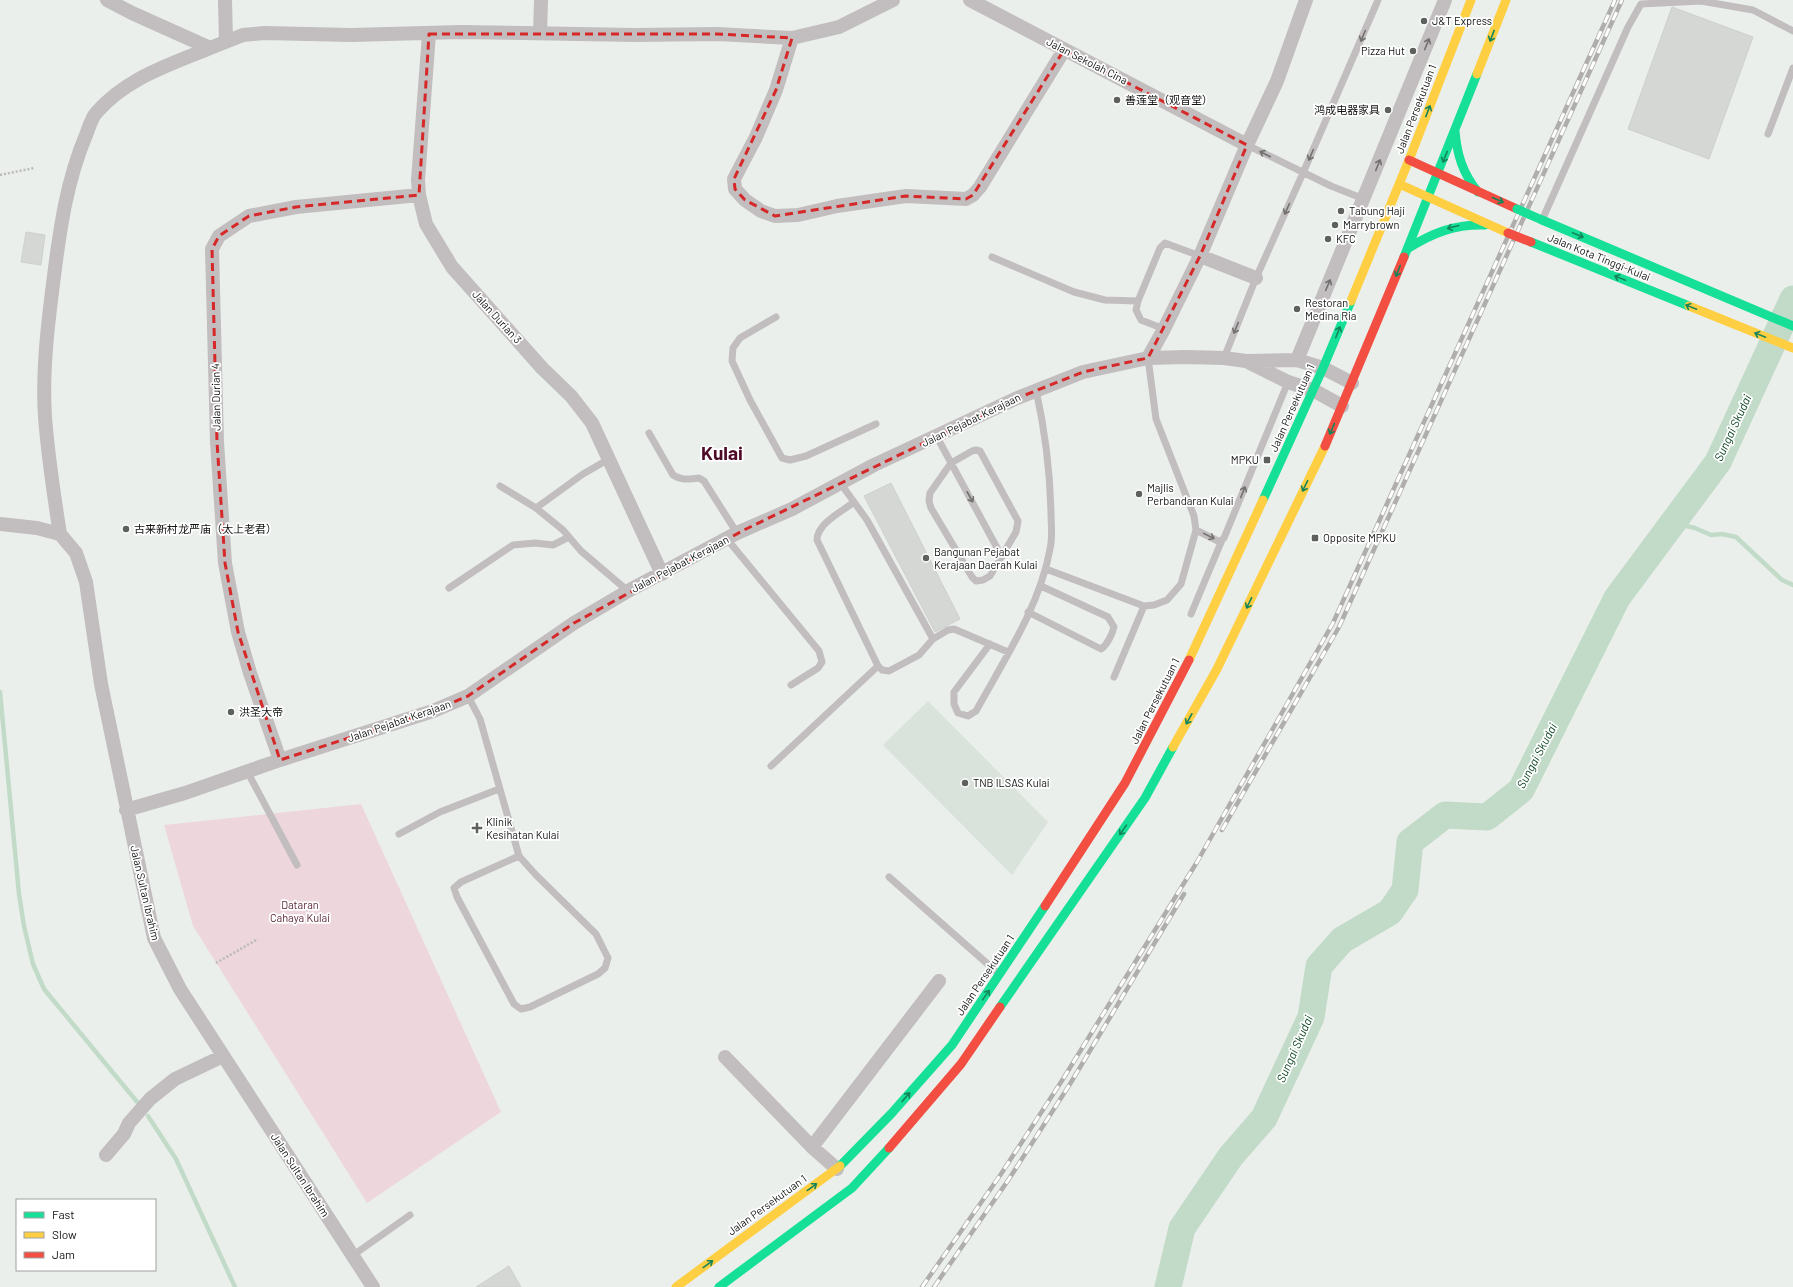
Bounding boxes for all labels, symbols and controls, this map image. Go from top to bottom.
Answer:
place label: J&T Express [1432,14,1492,27]
marker: J&T Express [1419,16,1429,26]
one-way arrow [1359,30,1366,42]
one-way arrow [1488,30,1496,42]
street label: Jalan Sekolah Cina [1045,35,1130,87]
one-way arrow [1423,39,1431,51]
place label: Pizza Hut [1361,44,1405,57]
marker: Pizza Hut [1408,46,1418,56]
street label: Jalan Persekutuan 1 [1393,62,1439,155]
place label: 善莲堂（观音堂） [1125,93,1213,106]
marker: 善莲堂（观音堂） [1112,95,1122,105]
place label: 鸿成电器家具 [1314,103,1380,116]
marker: 鸿成电器家具 [1383,105,1393,115]
one-way arrow [1424,105,1432,117]
one-way arrow [1307,149,1314,161]
one-way arrow [1259,150,1271,157]
one-way arrow [1440,151,1448,163]
one-way arrow [1374,159,1382,171]
one-way arrow [1491,197,1503,205]
one-way arrow [1283,202,1290,214]
place label: Tabung Haji [1349,204,1405,217]
marker: Tabung Haji [1336,206,1346,216]
place label: Marrybrown [1343,218,1400,231]
marker: Marrybrown [1330,220,1340,230]
one-way arrow [1447,223,1460,231]
street label: Jalan Kota Tinggi-Kulai [1546,230,1653,283]
place label: KFC [1336,232,1356,245]
one-way arrow [1571,232,1583,239]
marker: KFC [1323,234,1333,244]
one-way arrow [1393,265,1401,277]
one-way arrow [1614,274,1626,281]
one-way arrow [1325,279,1333,291]
street label: Jalan Durian 3 [470,287,525,346]
place label: Restoran Medina Ria [1305,296,1356,322]
one-way arrow [1686,302,1698,310]
marker: Restoran Medina Ria [1292,304,1302,314]
one-way arrow [1232,322,1239,334]
one-way arrow [1335,326,1342,338]
one-way arrow [1754,330,1766,338]
street label: Jalan Persekutuan 1 [1266,362,1317,454]
street label: Jalan Durian 4 [208,363,223,431]
street label: Jalan Pejabat Kerajaan [919,390,1022,449]
water label: Sungai Skudai [1711,392,1754,463]
one-way arrow [1328,422,1335,434]
district label: Kulai [701,441,743,464]
place label: MPKU [1231,453,1259,466]
marker: MPKU [1262,455,1272,465]
one-way arrow [1301,480,1308,492]
place label: Majlis Perbandaran Kulai [1147,481,1234,507]
one-way arrow [1240,486,1247,498]
marker: Majlis Perbandaran Kulai [1134,489,1144,499]
one-way arrow [966,491,974,503]
place label: 古来新村龙严庙（太上老君） [134,522,277,535]
marker: 古来新村龙严庙（太上老君） [121,524,131,534]
place label: Opposite MPKU [1323,531,1396,544]
street label: Jalan Pejabat Kerajaan [629,532,731,595]
one-way arrow [1202,533,1214,540]
marker: Opposite MPKU [1310,533,1320,543]
place label: Bangunan Pejabat Kerajaan Daerah Kulai [934,545,1038,571]
marker: Bangunan Pejabat Kerajaan Daerah Kulai [921,553,931,563]
one-way arrow [1245,597,1252,609]
street label: Jalan Persekutuan 1 [1127,656,1182,746]
street label: Jalan Pejabat Kerajaan [345,697,452,744]
place label: 洪圣大帝 [239,705,283,718]
marker: 洪圣大帝 [226,707,236,717]
one-way arrow [1185,713,1193,725]
water label: Sungai Skudai [1513,721,1559,790]
place label: TNB ILSAS Kulai [973,776,1050,789]
marker: TNB ILSAS Kulai [960,778,970,788]
place label: Klinik Kesihatan Kulai [486,815,559,841]
marker: Klinik Kesihatan Kulai [471,822,483,834]
one-way arrow [1119,824,1127,835]
street label: Jalan Sultan Ibrahim [128,844,163,942]
park label: Dataran Cahaya Kulai [270,898,330,924]
street label: Jalan Persekutuan 1 [953,932,1016,1018]
one-way arrow [982,990,990,1001]
water label: Sungai Skudai [1273,1013,1315,1084]
one-way arrow [901,1093,910,1103]
street label: Jalan Sultan Ibrahim [269,1130,332,1219]
street label: Jalan Persekutuan 1 [725,1172,809,1238]
one-way arrow [807,1183,818,1191]
legend [16,1199,156,1271]
text: Fast [52,1207,75,1221]
text: Slow [52,1227,77,1241]
text: Jam [52,1247,75,1261]
one-way arrow [702,1260,713,1268]

